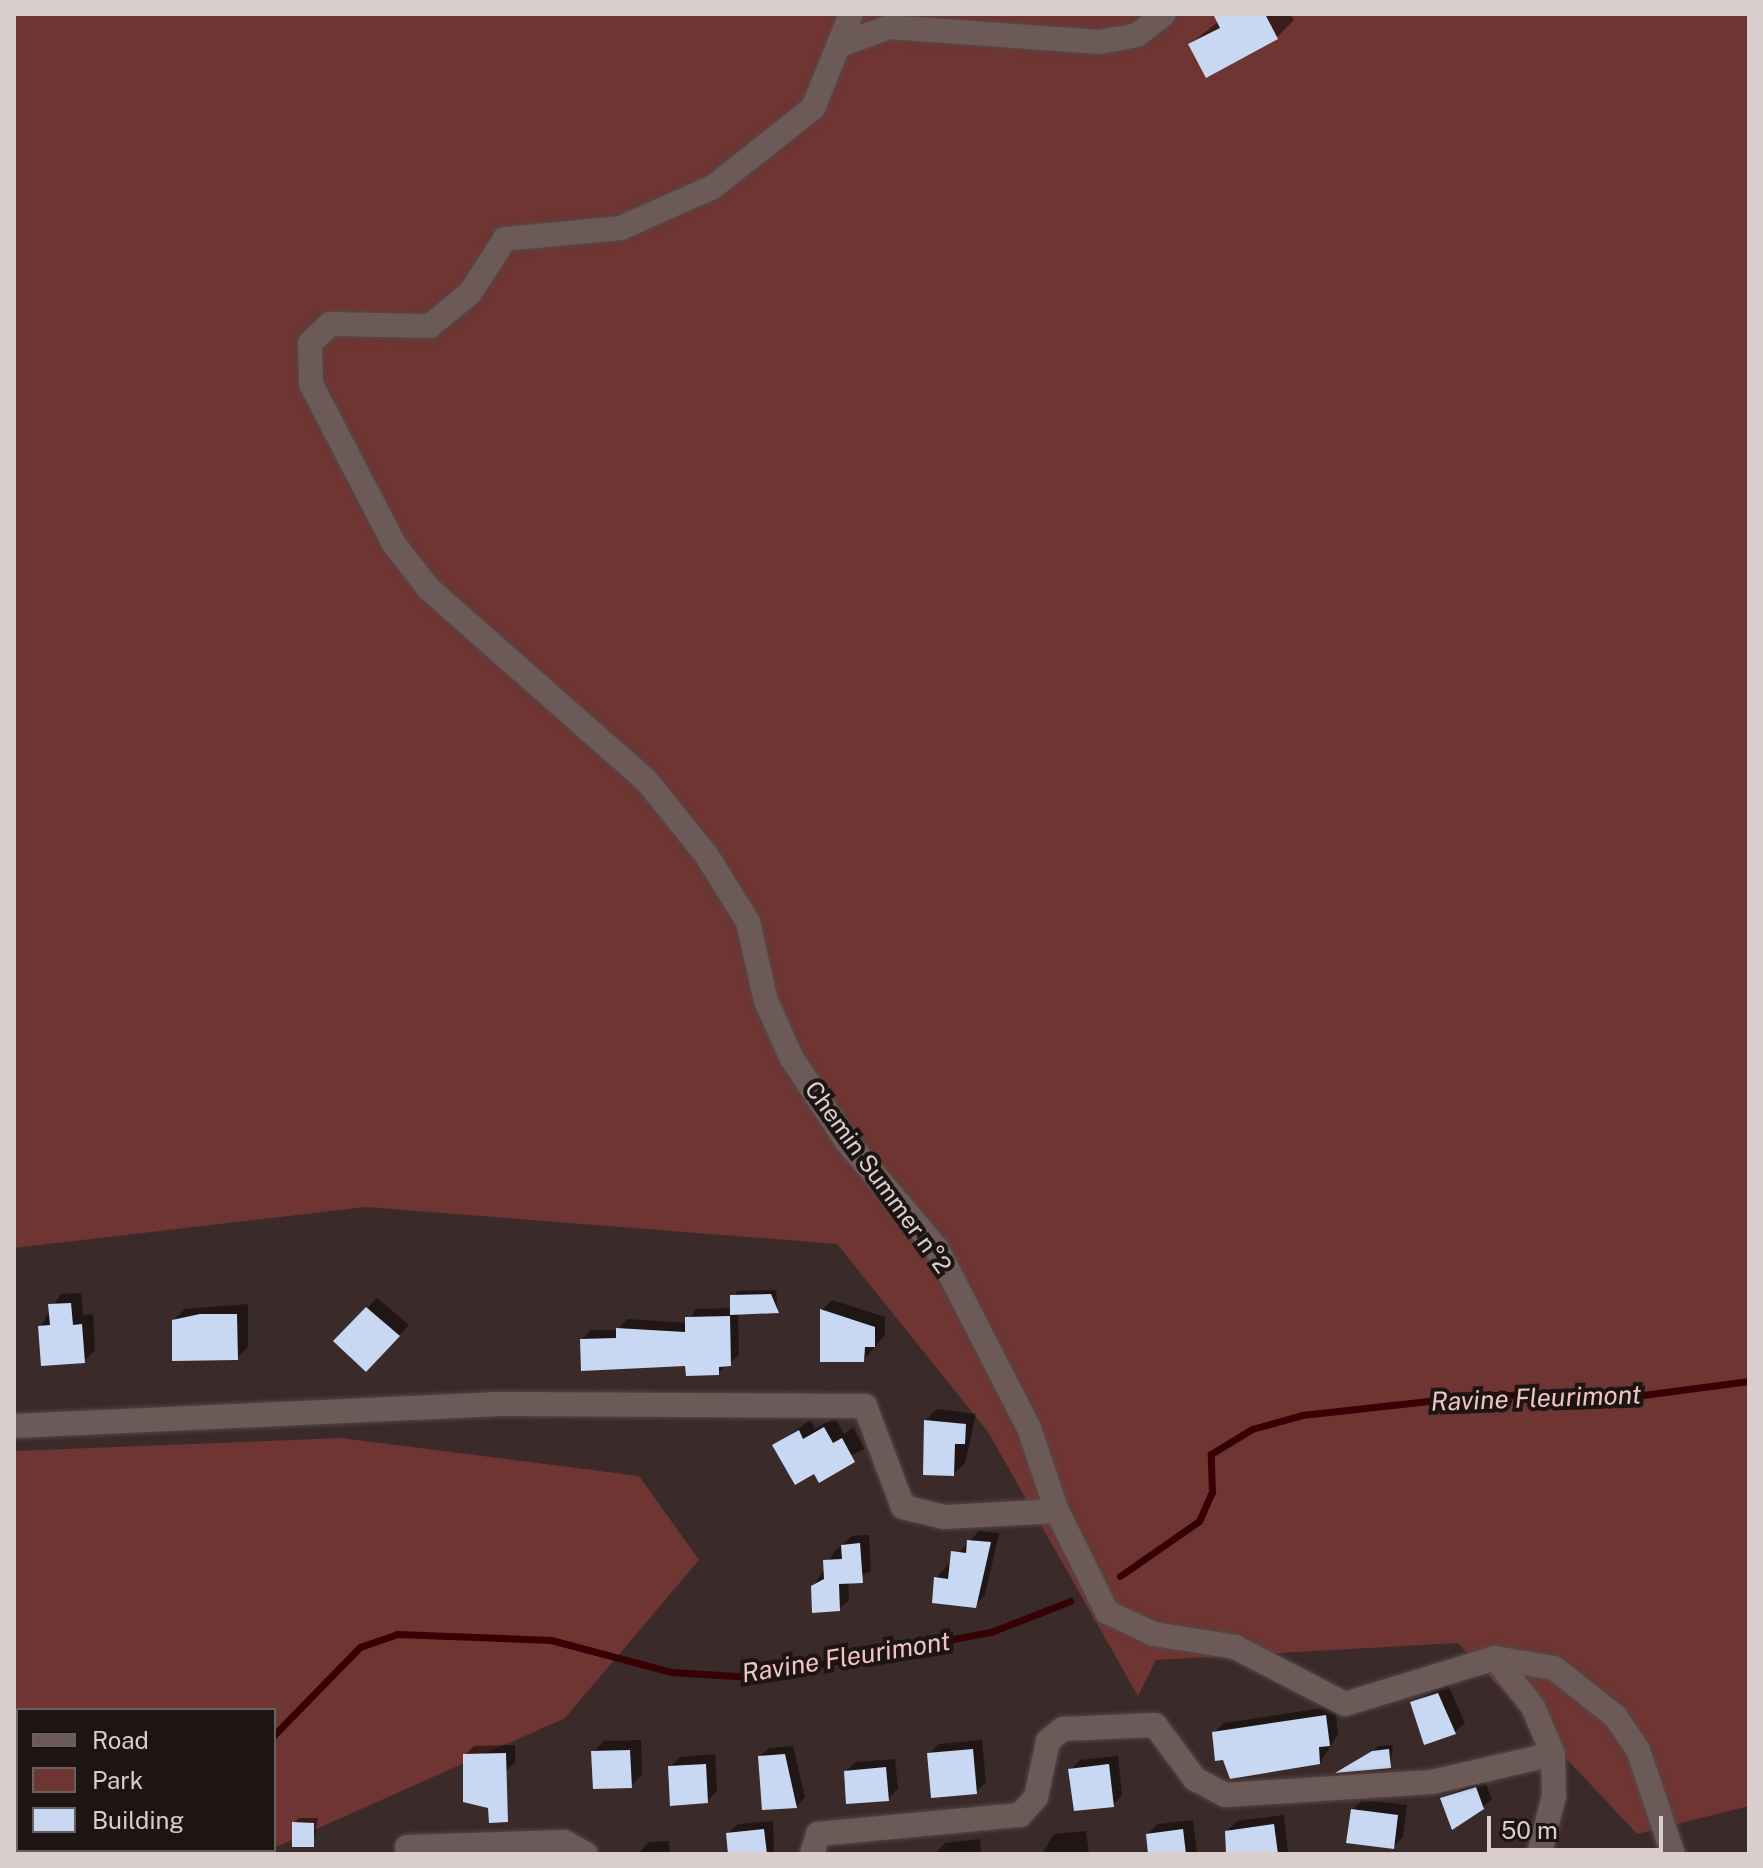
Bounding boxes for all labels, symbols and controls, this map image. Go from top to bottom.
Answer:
street label: Chemin Summer n°2 [799,1075,957,1279]
water label: Ravine Fleurimont [1430,1379,1642,1417]
water label: Ravine Fleurimont [739,1625,953,1689]
legend [16,1708,276,1852]
text: Road [92,1726,149,1754]
text: Park [92,1766,143,1794]
scale bar [1491,1800,1667,1850]
text: Building [92,1806,184,1834]
text: 50 m [1501,1816,1558,1844]

